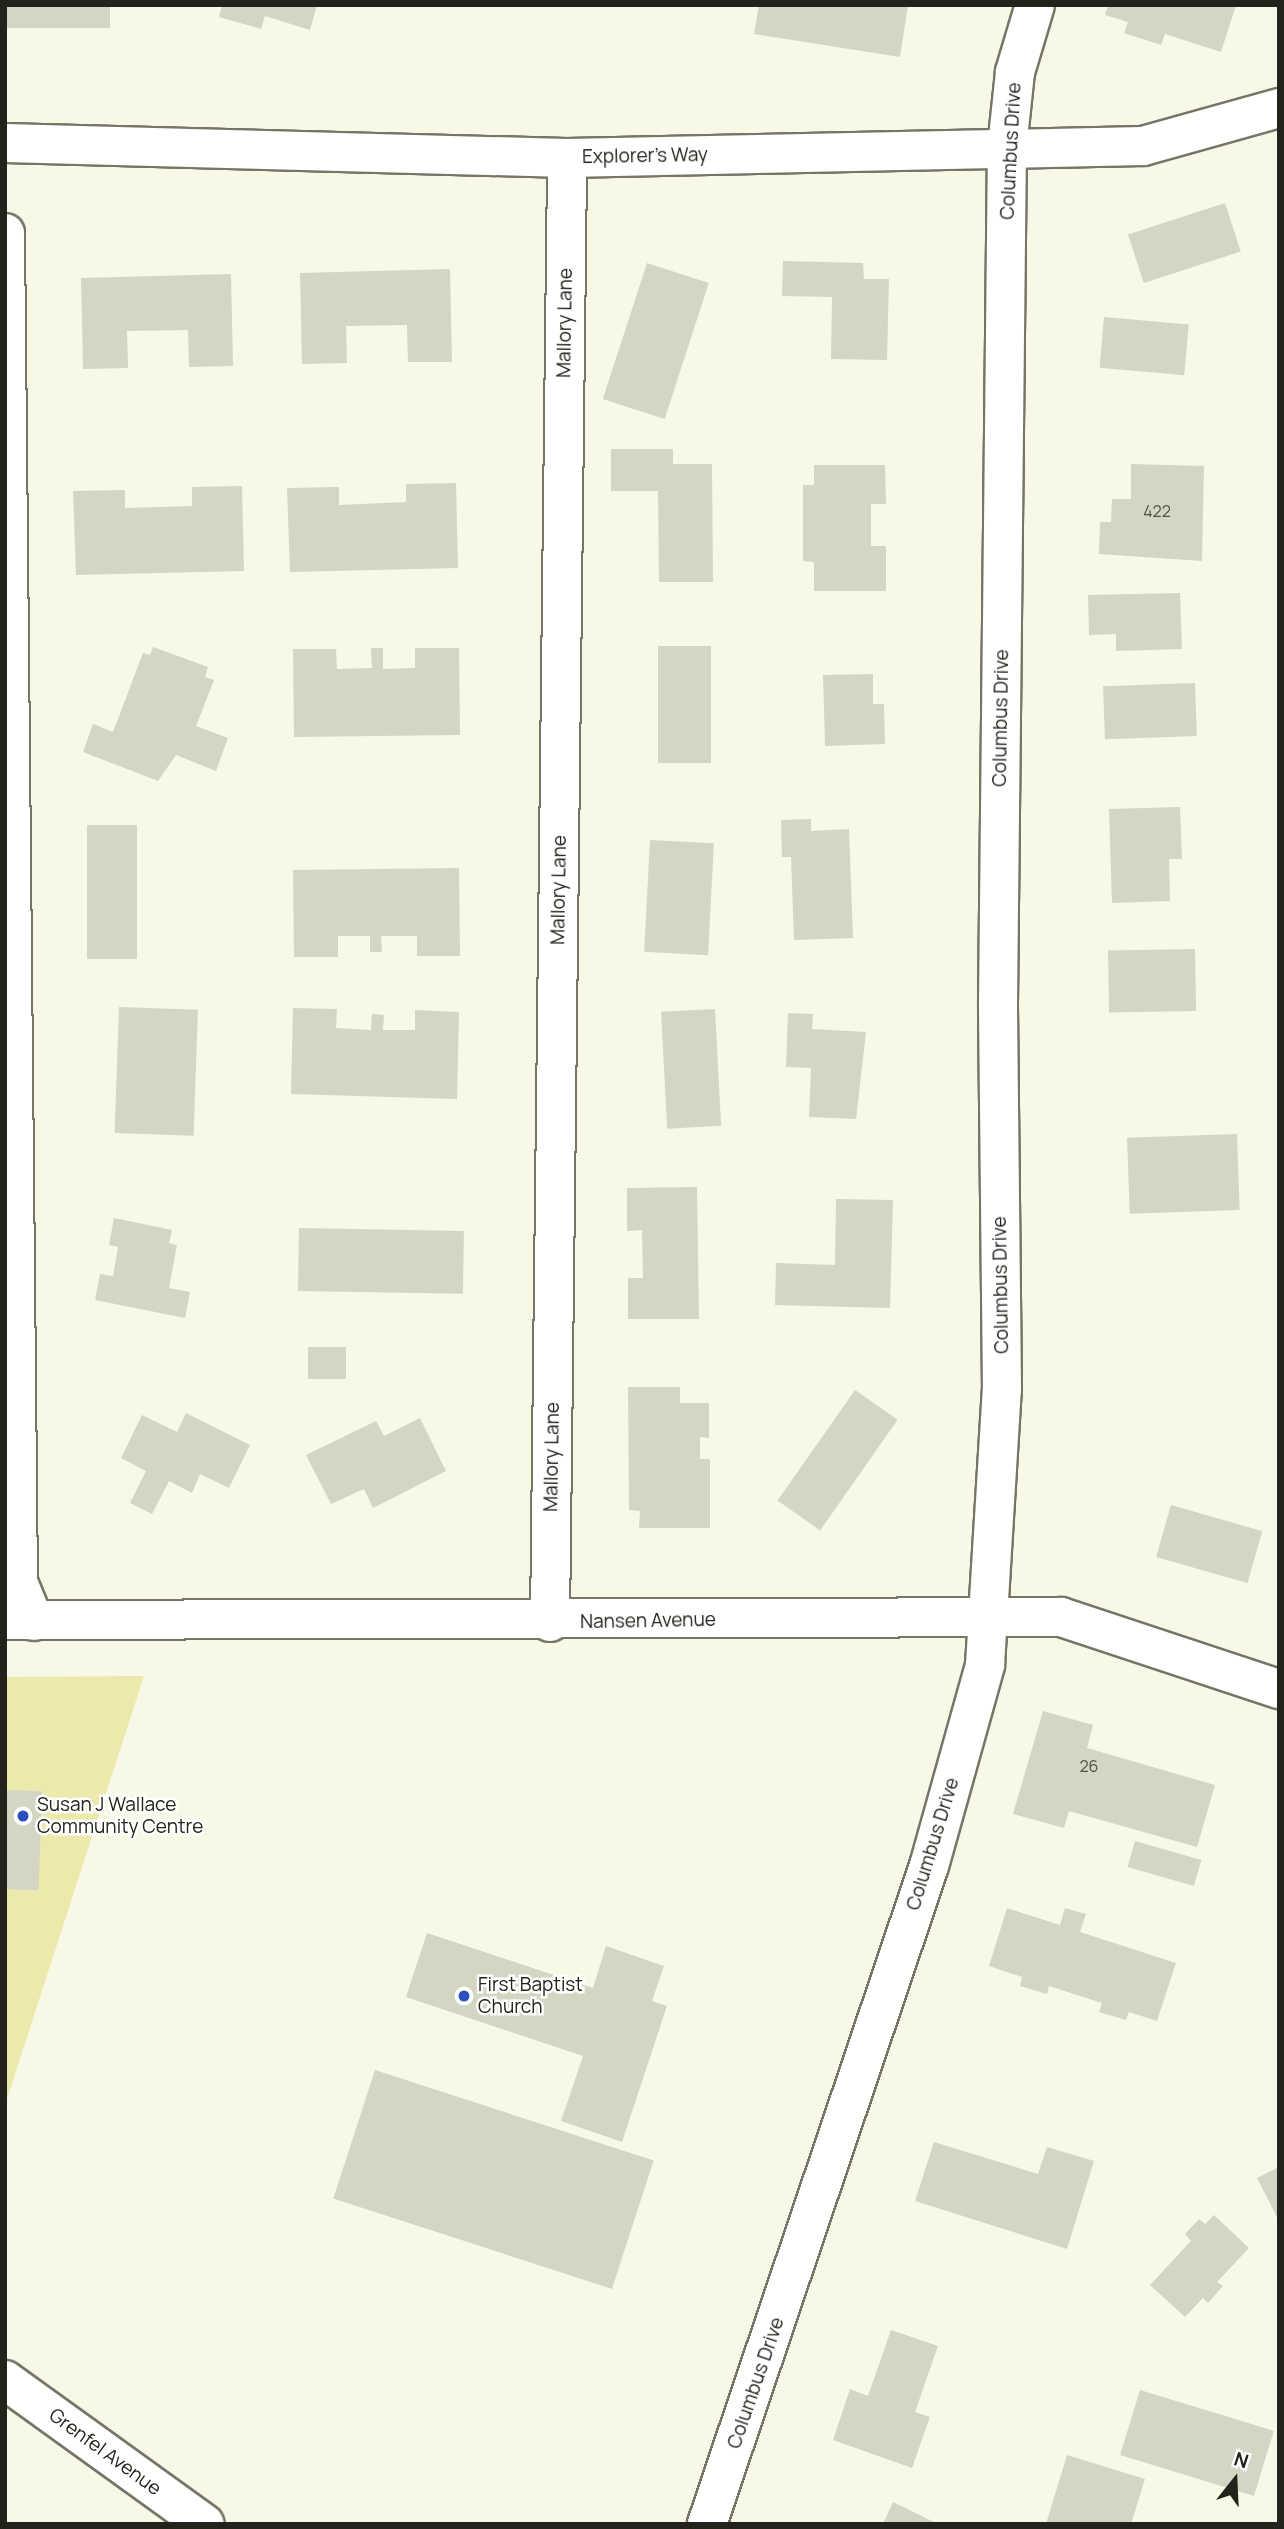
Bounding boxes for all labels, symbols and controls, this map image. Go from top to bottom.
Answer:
street label: Columbus Drive [996,82,1026,220]
street label: Explorer's Way [582,144,708,168]
street label: Mallory Lane [553,268,577,378]
house number: 422 [1143,501,1171,521]
street label: Columbus Drive [988,649,1014,787]
street label: Mallory Lane [547,835,571,945]
street label: Columbus Drive [988,1216,1014,1354]
street label: Mallory Lane [540,1402,564,1512]
street label: Nansen Avenue [580,1608,716,1634]
house number: 26 [1079,1756,1099,1776]
street label: Columbus Drive [902,1775,964,1913]
place label: Susan J Wallace Community Centre [37,1794,203,1838]
marker: Susan J Wallace Community Centre [15,1808,31,1824]
place label: First Baptist Church [478,1974,583,2018]
marker: First Baptist Church [456,1988,472,2004]
street label: Columbus Drive [723,2314,789,2452]
street label: Grenfel Avenue [45,2404,165,2500]
north arrow [1200,2445,1270,2515]
text: N [1231,2446,1252,2475]

